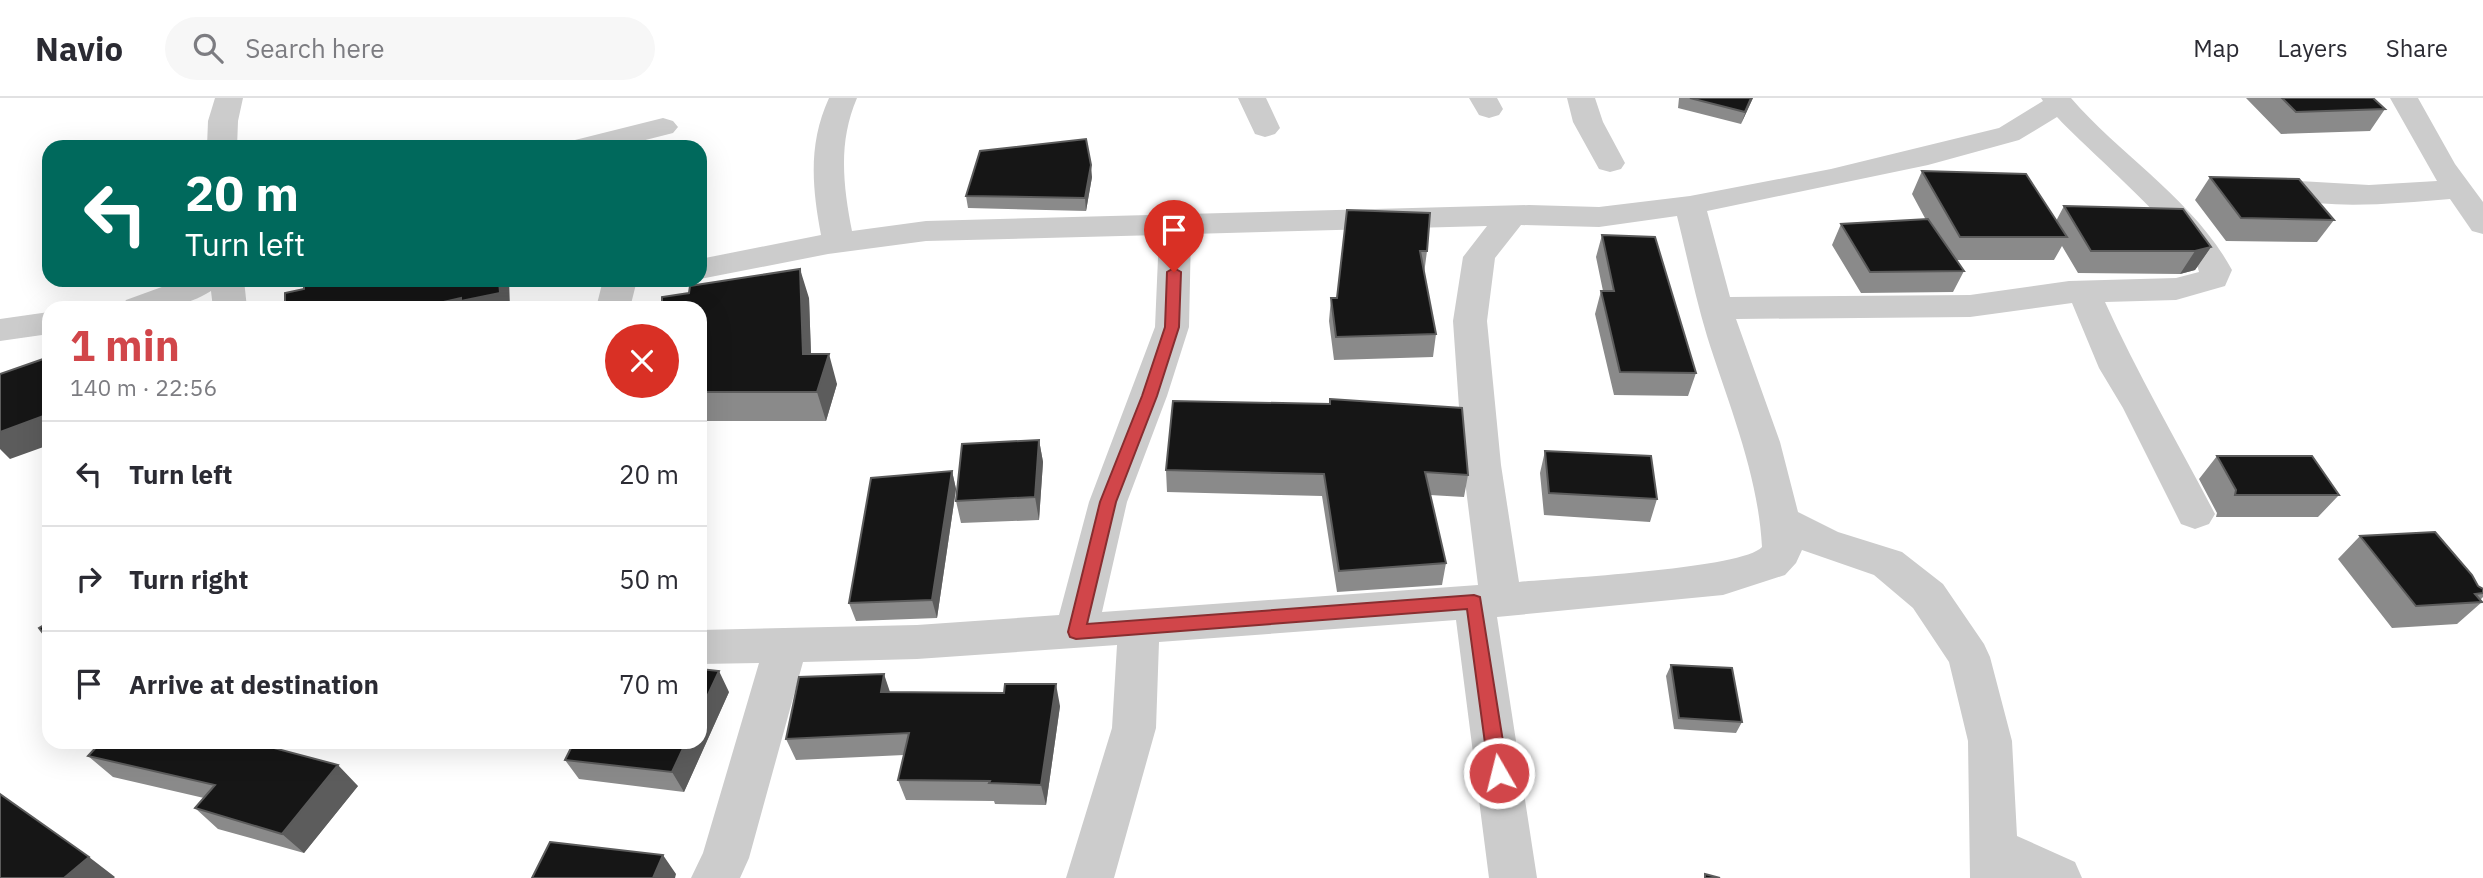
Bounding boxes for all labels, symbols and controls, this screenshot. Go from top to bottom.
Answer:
search box [165,17,655,80]
text: Navio [35,27,123,70]
icon: search [189,29,227,67]
text: Search here [245,31,385,65]
text: Map [2193,32,2240,64]
text: Layers [2278,32,2348,64]
text: Share [2386,32,2448,64]
text: 20 m [185,161,299,224]
icon: left [70,168,161,259]
pin [1144,200,1204,272]
icon: arrive [1155,211,1193,249]
text: Turn left [185,223,305,265]
text: 1 min [70,318,180,373]
button: close [605,324,679,398]
text: 140 m · 22:56 [70,372,217,402]
icon: left [70,455,108,493]
text: Turn left [129,457,232,491]
text: 20 m [619,457,679,491]
icon: right [70,560,108,598]
text: Turn right [129,562,248,596]
text: 50 m [619,562,679,596]
icon: arrive [70,665,108,703]
text: Arrive at destination [129,667,379,701]
text: 70 m [619,667,679,701]
position arrow [1462,736,1536,810]

